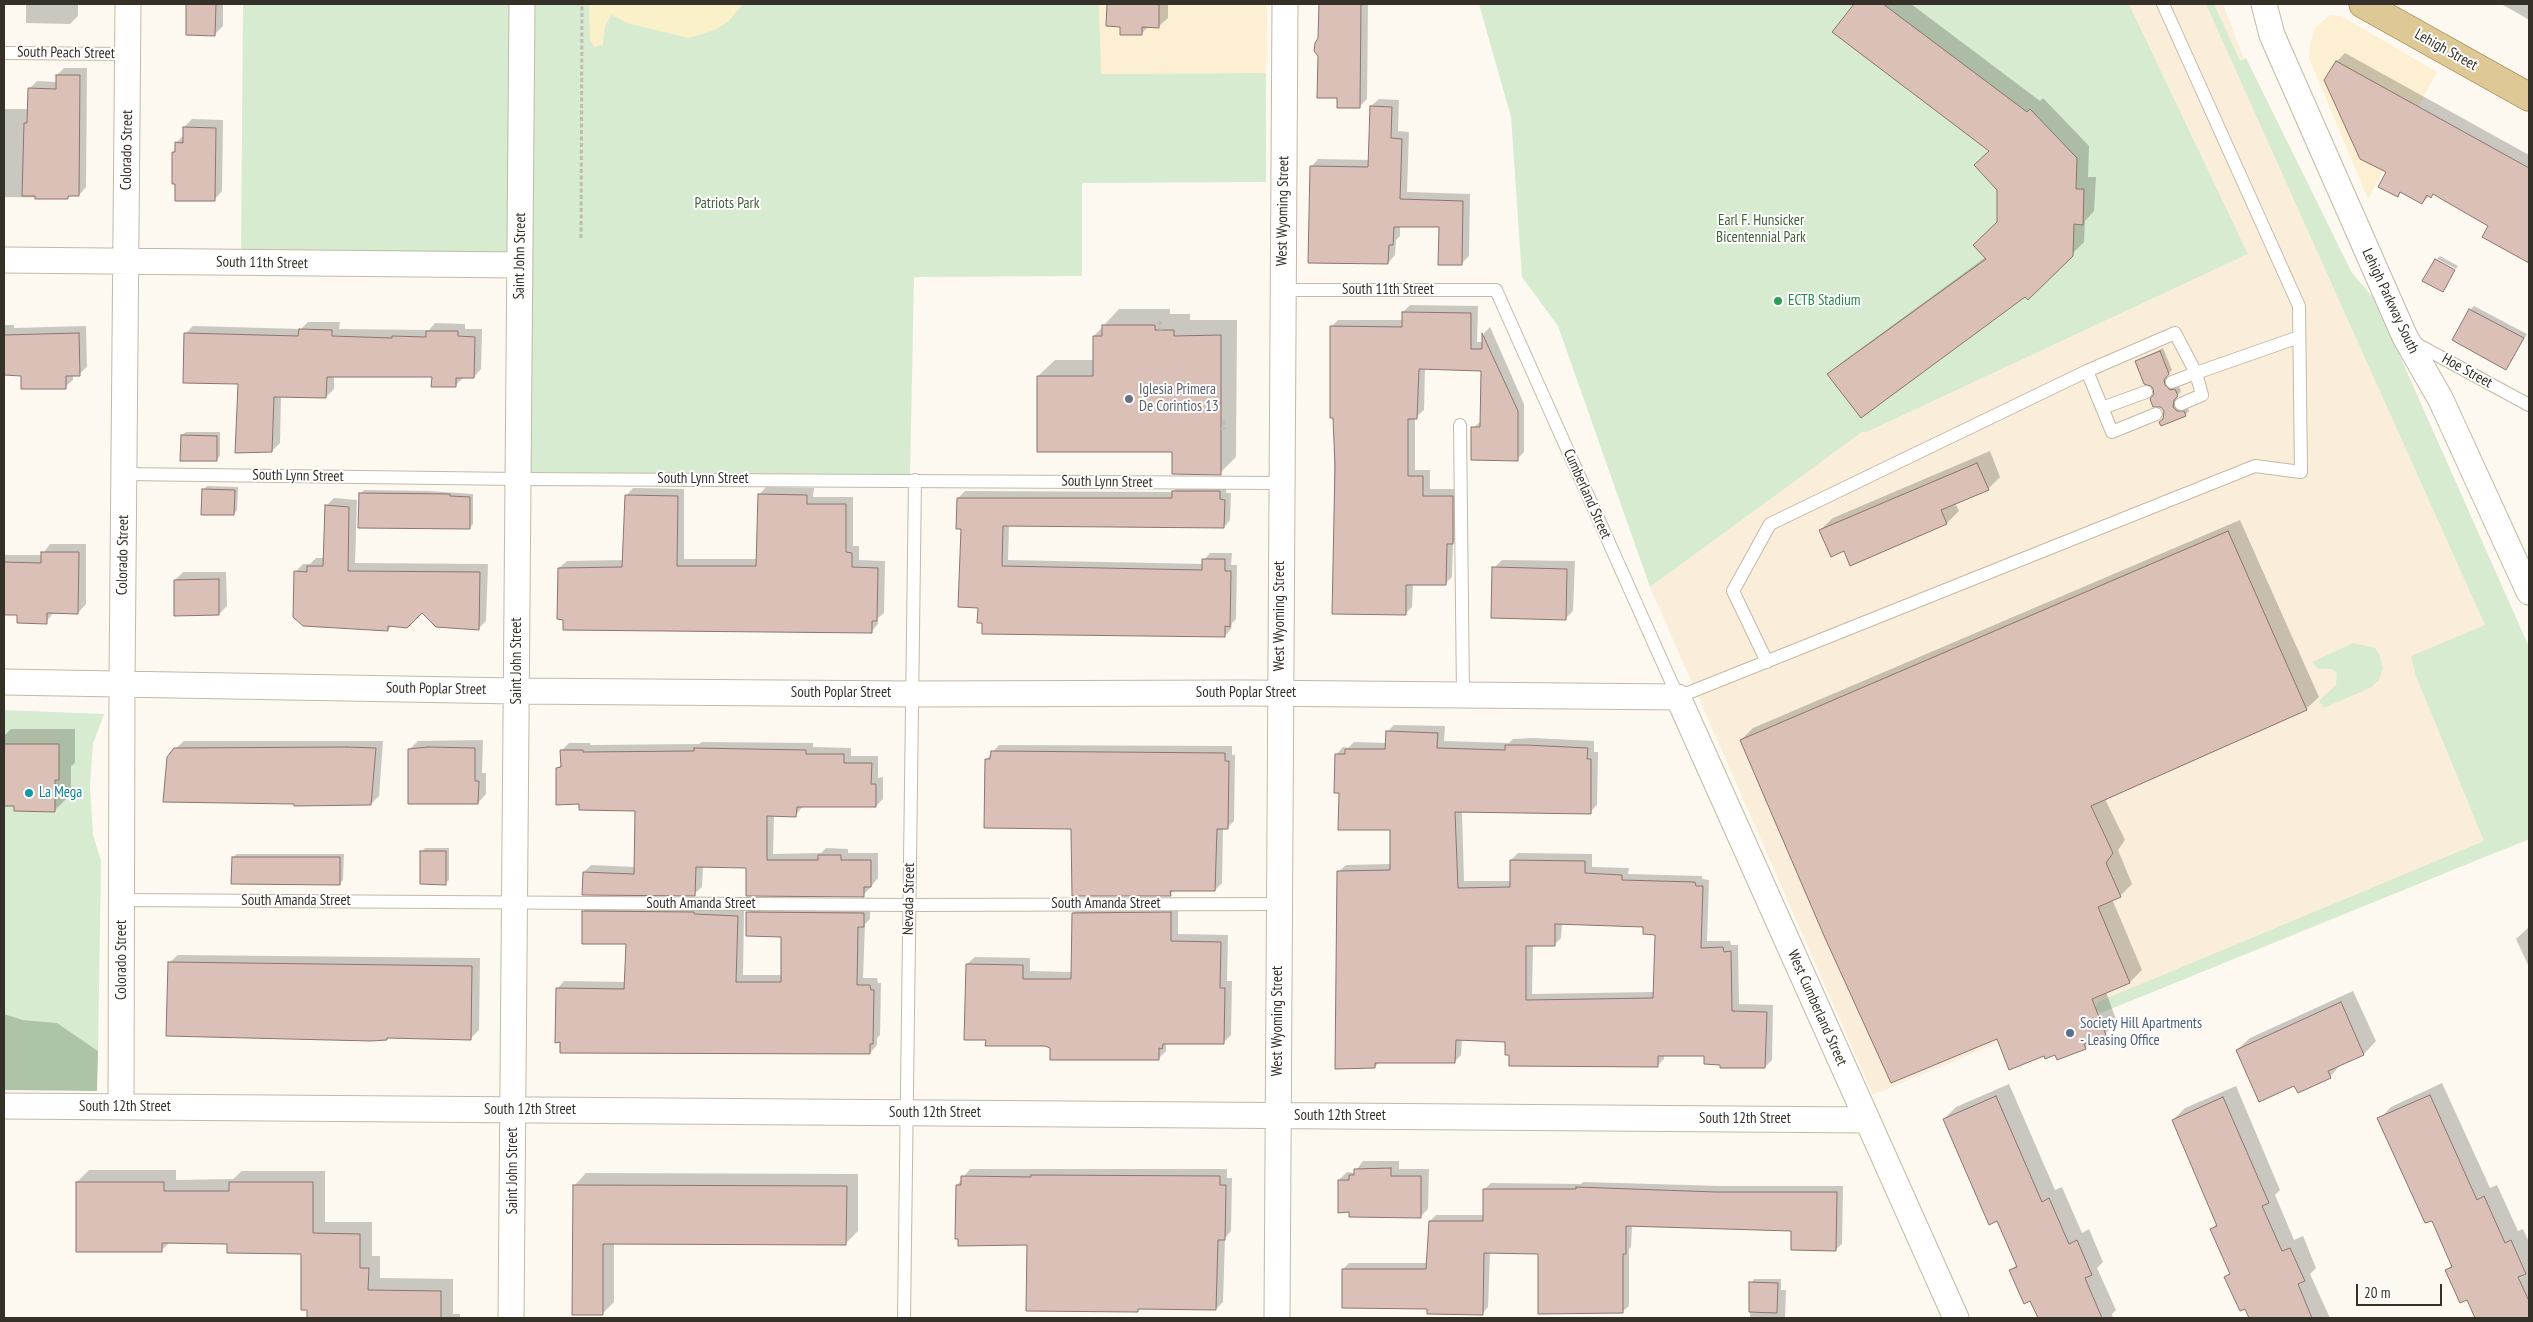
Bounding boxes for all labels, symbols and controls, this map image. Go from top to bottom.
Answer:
street label: Lehigh Street [2411,25,2481,75]
street label: South Peach Street [17,43,115,63]
street label: Colorado Street [117,110,137,190]
street label: West Wyoming Street [1273,156,1293,266]
park label: Patriots Park [695,195,759,213]
street label: Saint John Street [510,212,530,300]
park label: Earl F. Hunsicker Bicentennial Park [1716,212,1806,247]
street label: Lehigh Parkway South [2358,246,2422,356]
street label: South 11th Street [216,253,308,273]
street label: South 11th Street [1342,281,1434,299]
place label: ECTB Stadium [1788,292,1860,310]
marker: ECTB Stadium [1772,295,1784,307]
street label: Hoe Street [2439,350,2495,392]
place label: Iglesia Primera De Corintios 13 [1139,381,1219,416]
marker: Iglesia Primera De Corintios 13 [1123,393,1135,405]
street label: Cumberland Street [1559,446,1615,542]
street label: South Lynn Street [252,466,344,486]
street label: South Lynn Street [657,470,749,488]
street label: South Lynn Street [1061,472,1153,492]
street label: Colorado Street [113,515,133,595]
street label: West Wyoming Street [1271,561,1289,671]
street label: Saint John Street [508,617,526,705]
street label: South Poplar Street [386,679,486,699]
street label: South Poplar Street [791,684,891,702]
street label: South Poplar Street [1196,684,1296,702]
place label: La Mega [39,784,82,802]
marker: La Mega [23,787,35,799]
street label: Nevada Street [899,863,919,935]
street label: South Amanda Street [241,892,351,910]
street label: South Amanda Street [646,895,756,913]
street label: South Amanda Street [1051,895,1161,913]
street label: Colorado Street [113,920,131,1000]
street label: West Cumberland Street [1783,947,1851,1069]
street label: West Wyoming Street [1269,966,1287,1076]
place label: Society Hill Apartments - Leasing Office [2080,1015,2202,1050]
marker: Society Hill Apartments - Leasing Office [2064,1027,2076,1039]
street label: South 12th Street [79,1098,171,1116]
street label: South 12th Street [484,1101,576,1119]
street label: South 12th Street [889,1104,981,1122]
street label: South 12th Street [1294,1107,1386,1125]
street label: South 12th Street [1699,1110,1791,1128]
street label: Saint John Street [504,1127,522,1215]
scale bar [2358,1274,2444,1306]
text: 20 m [2364,1283,2390,1302]

